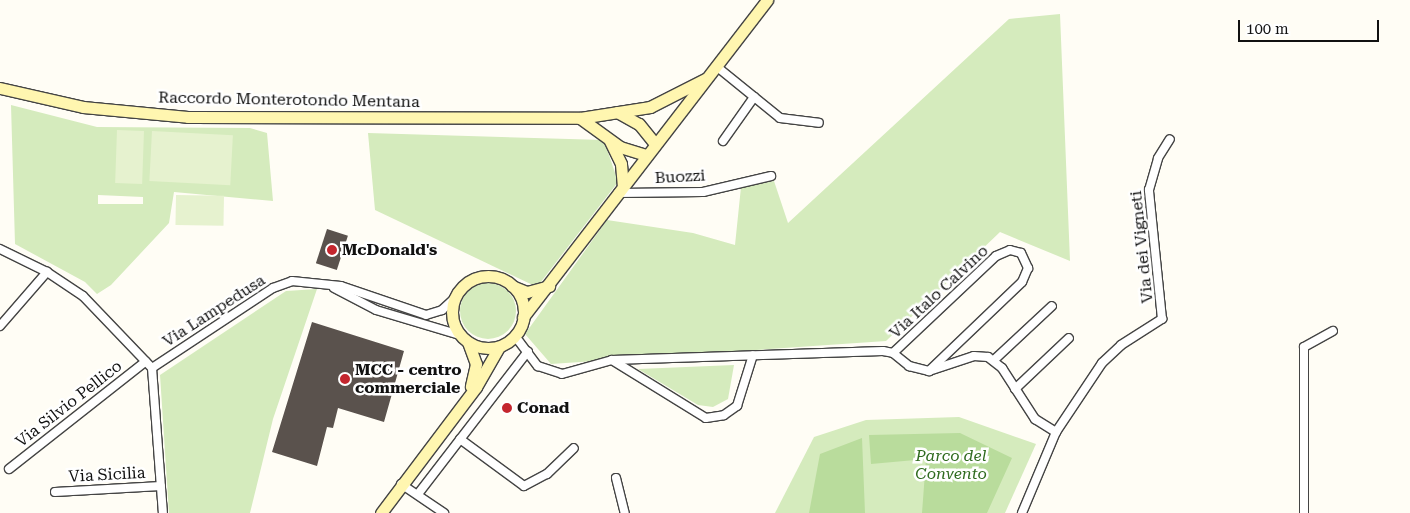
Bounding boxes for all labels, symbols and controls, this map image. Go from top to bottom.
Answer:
scale bar [1240,10,1381,42]
text: 100 m [1246,20,1289,38]
street label: Raccordo Monterotondo Mentana [158,88,420,112]
street label: Buozzi [654,166,706,188]
street label: Via dei Vigneti [1127,190,1157,304]
place label: McDonald's [342,240,437,260]
street label: Via Italo Calvino [886,241,992,343]
marker: McDonald's [326,244,338,256]
street label: Via Lampedusa [159,271,269,351]
street label: Via Silvio Pellico [12,357,126,451]
place label: MCC - centro commerciale [355,360,462,398]
marker: MCC - centro commerciale [339,373,351,385]
place label: Conad [517,398,569,418]
marker: Conad [501,402,513,414]
park label: Parco del Convento [915,446,987,484]
street label: Via Sicilia [68,463,146,487]

